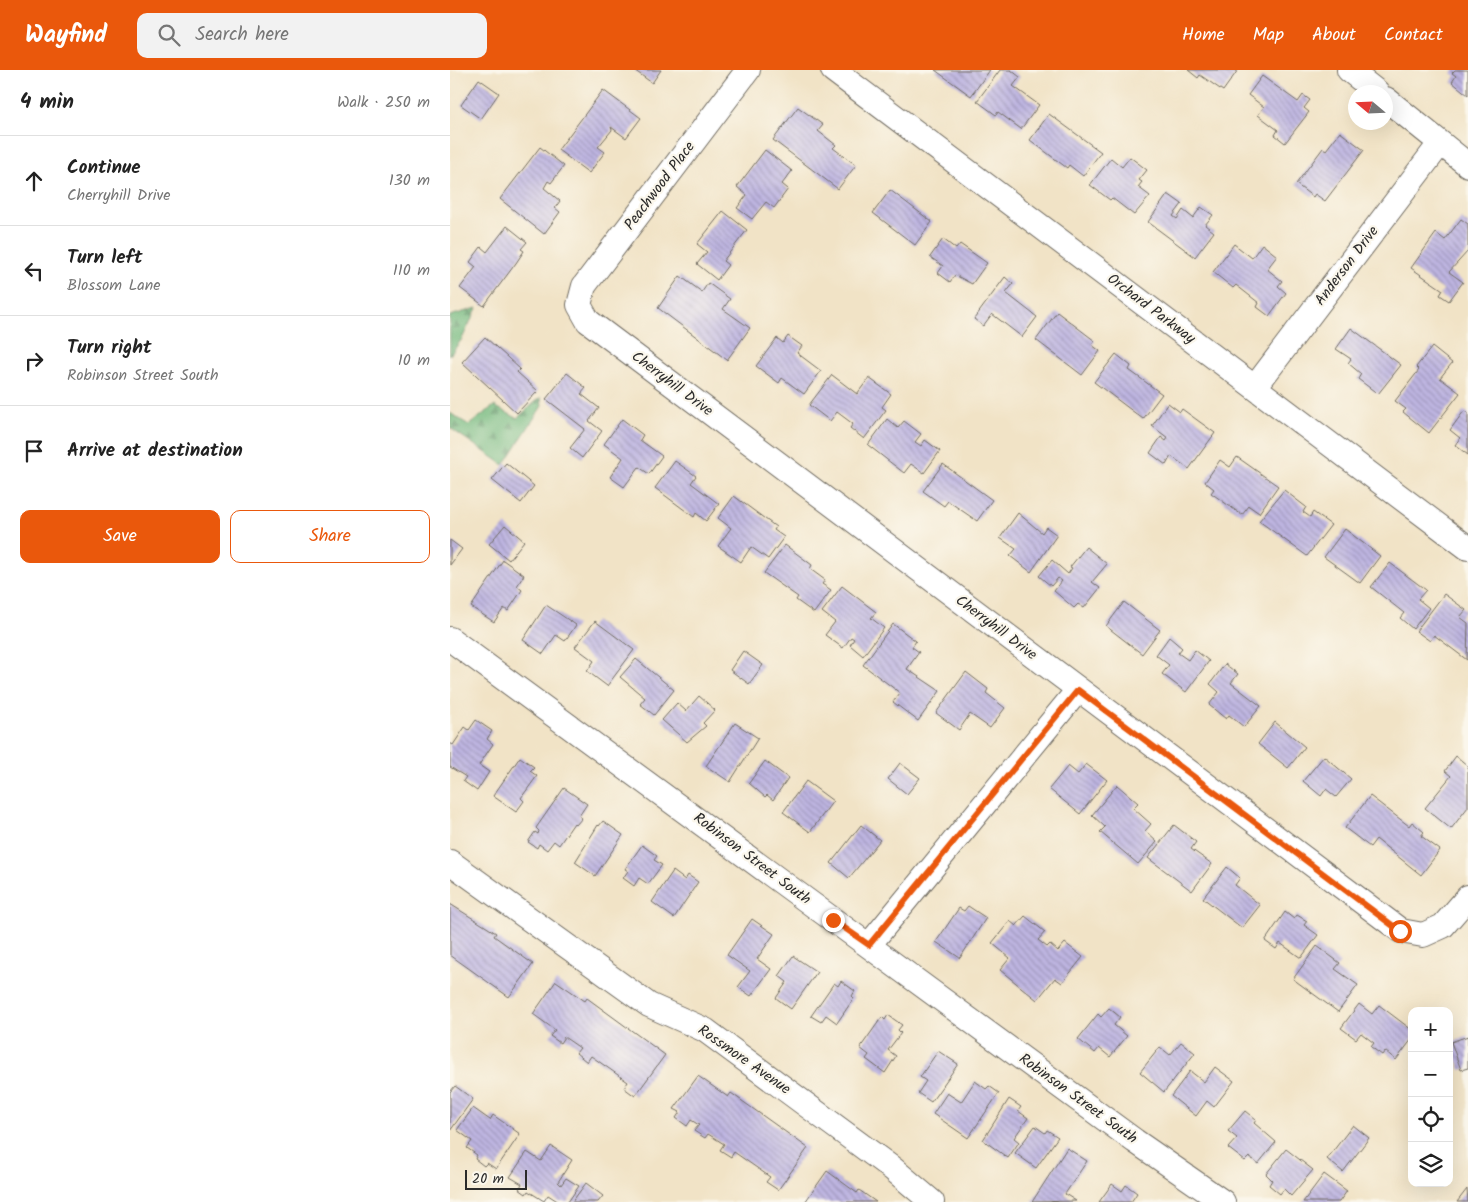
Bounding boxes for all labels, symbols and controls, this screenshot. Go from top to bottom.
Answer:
search box [137,13,487,58]
text: Wayfind [25,16,107,55]
text: Search here [195,20,289,50]
icon: search [155,21,183,49]
text: Home [1182,21,1225,50]
text: Map [1253,21,1284,50]
text: About [1312,21,1356,50]
text: Contact [1384,21,1443,50]
north arrow [1348,85,1393,130]
text: 4 min [20,86,74,119]
text: Walk · 250 m [337,90,430,115]
street label: Peachwood Place [618,136,702,236]
text: Continue [67,153,140,183]
icon: ahead [20,167,48,195]
text: 130 m [389,168,430,193]
text: Cherryhill Drive [67,183,170,208]
street label: Anderson Drive [1309,221,1385,311]
text: Turn left [67,243,142,273]
icon: left [20,257,48,285]
text: 110 m [393,258,430,283]
street label: Orchard Parkway [1102,268,1201,351]
text: Blossom Lane [67,273,160,298]
text: Turn right [67,333,152,363]
street label: Cherryhill Drive [626,345,718,423]
icon: right [20,347,48,375]
text: 10 m [398,348,430,373]
text: Robinson Street South [67,363,219,388]
text: Arrive at destination [67,436,243,466]
icon: arrive [20,437,48,465]
button: Save [20,510,220,563]
button: Share [230,510,430,563]
street label: Cherryhill Drive [950,589,1042,667]
street label: Robinson Street South [688,807,816,911]
route end [822,909,845,932]
route start [1389,920,1412,943]
map controls [1408,1007,1453,1187]
button: + [1408,1007,1453,1052]
street label: Rossmore Avenue [692,1019,796,1101]
street label: Robinson Street South [1013,1048,1143,1150]
button: − [1408,1052,1453,1097]
button: locate [1408,1097,1453,1142]
button: layers [1408,1142,1453,1187]
scale bar [465,1167,528,1190]
text: 20 m [472,1168,504,1190]

